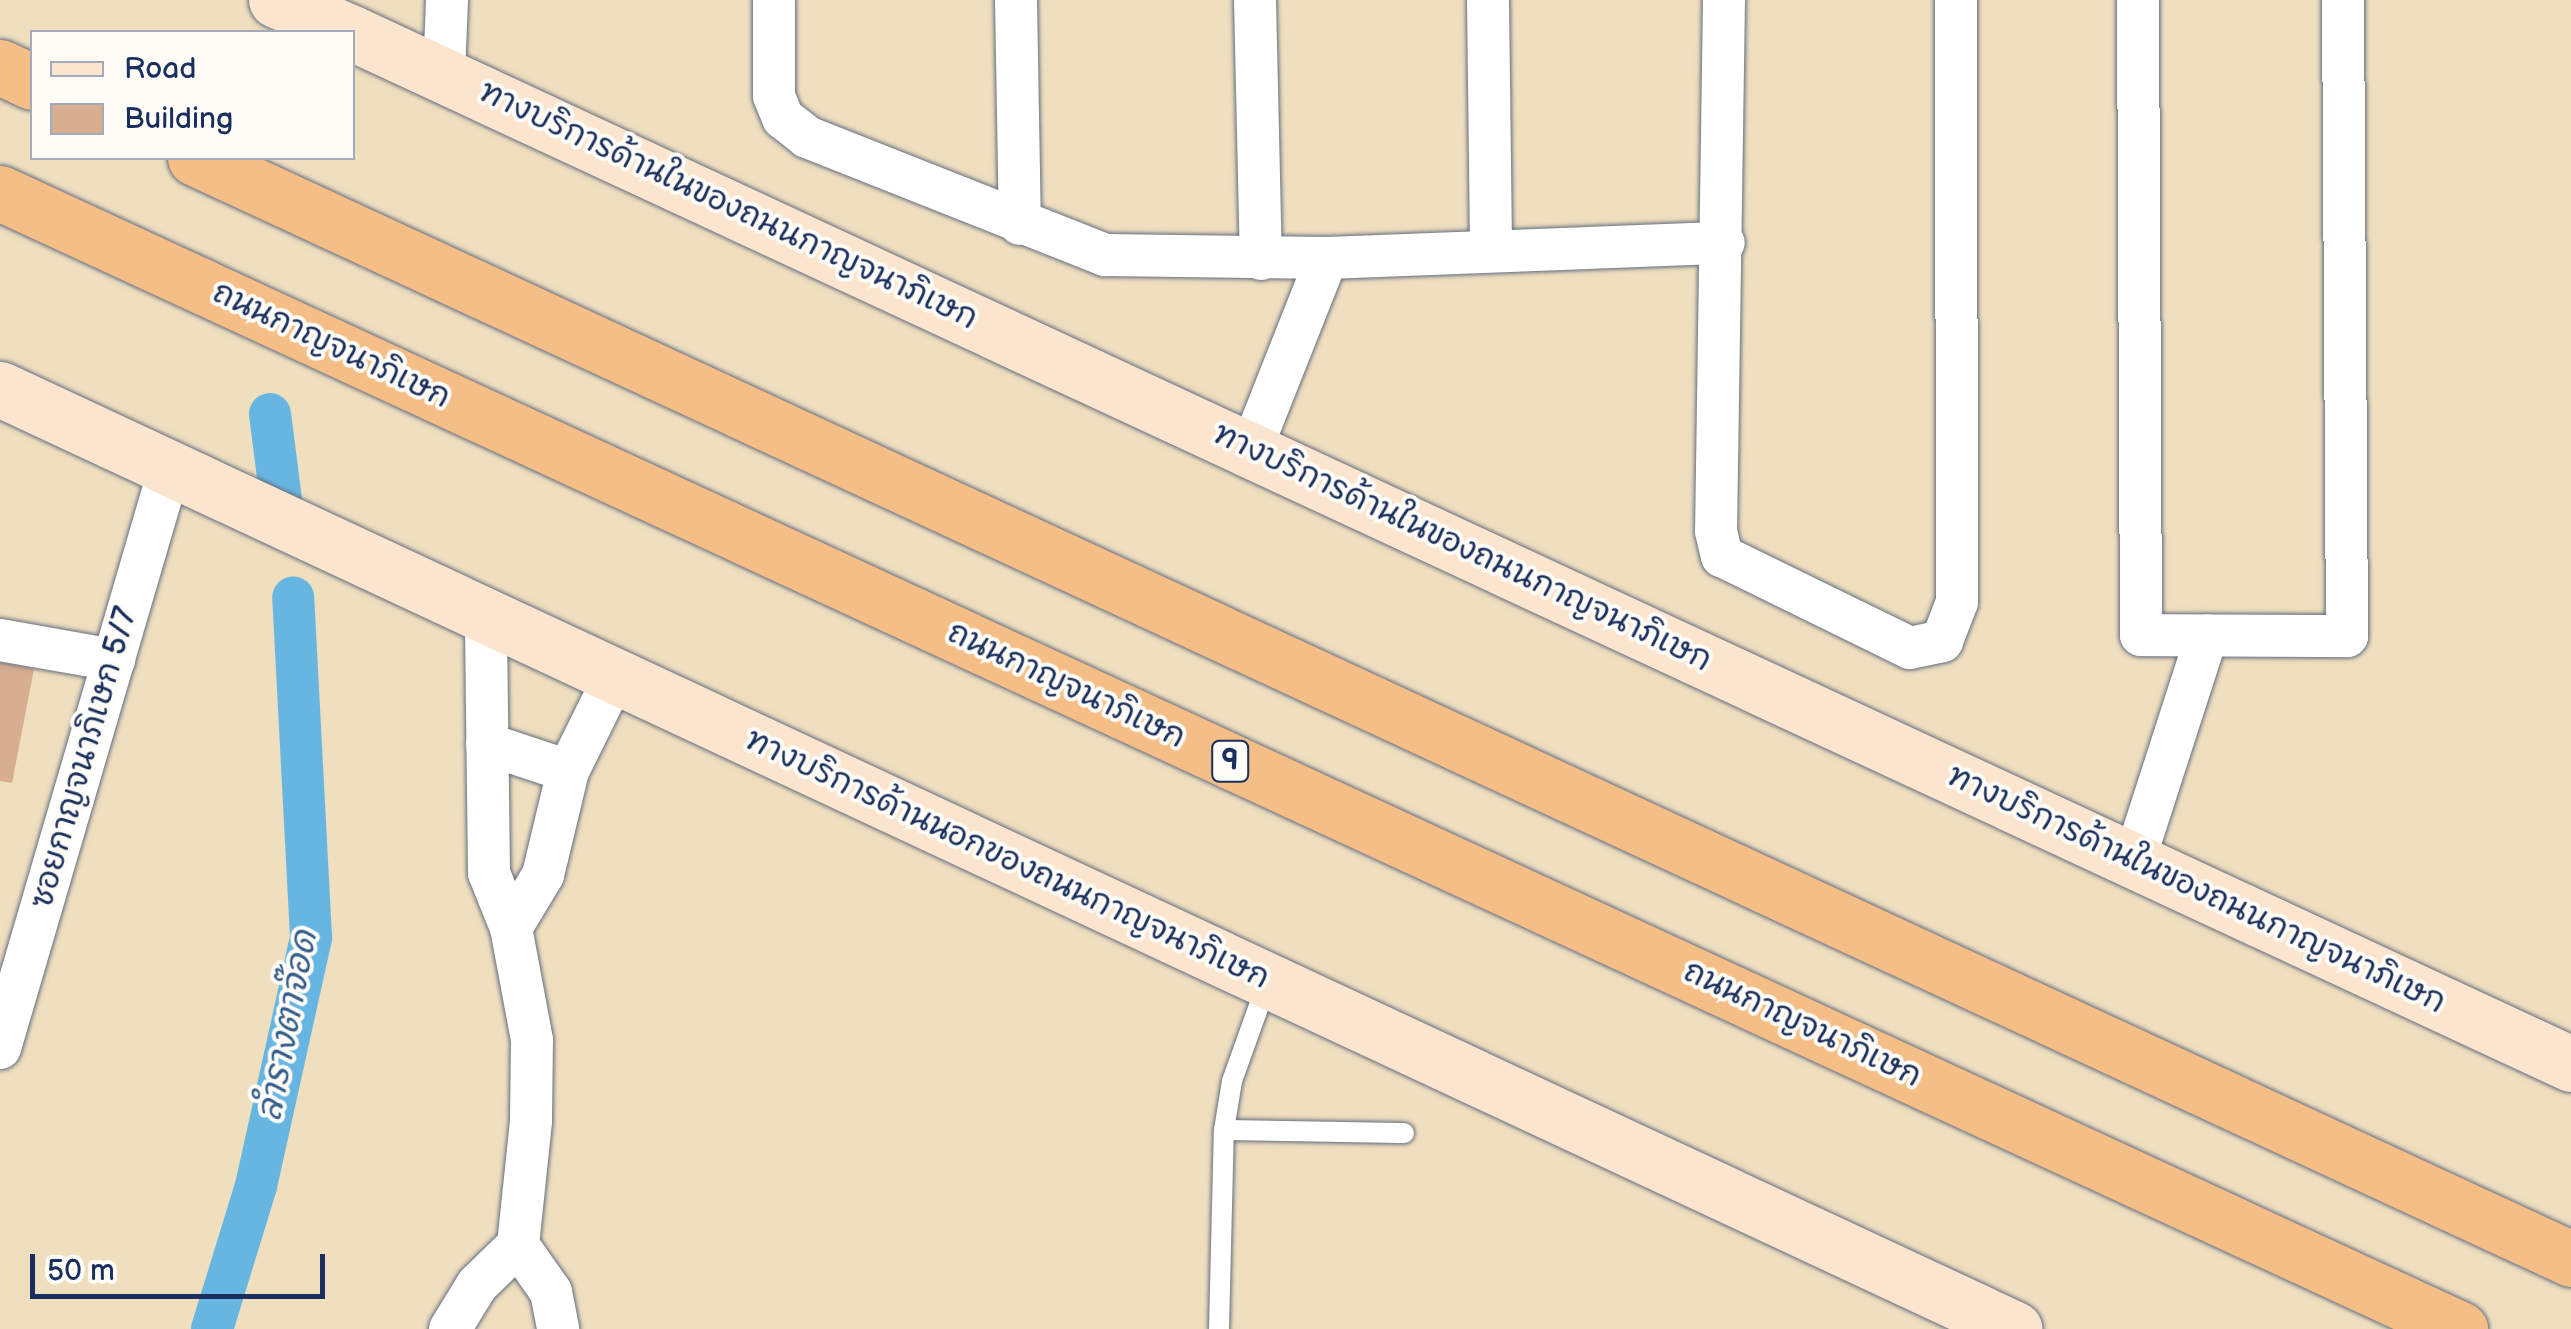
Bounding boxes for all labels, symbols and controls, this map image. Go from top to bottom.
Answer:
legend [30,30,355,160]
text: Road [124,51,197,87]
street label: ทางบริการด้านในของถนนกาญจนาภิเษก [473,73,983,339]
text: Building [124,101,233,137]
street label: ถนนกาญจนาภิเษก [206,274,456,418]
street label: ทางบริการด้านในของถนนกาญจนาภิเษก [1207,415,1717,681]
street label: ซอยกาญจนาภิเษก 5/7 [24,603,146,913]
street label: ถนนกาญจนาภิเษก [941,614,1191,758]
street label: ทางบริการด้านนอกของถนนกาญจนาภิเษก [739,721,1275,999]
road number: 9 [1210,736,1250,786]
street label: ทางบริการด้านในของถนนกาญจนาภิเษก [1941,757,2451,1023]
water label: ลำรางตาจ๊อด [249,927,327,1125]
street label: ถนนกาญจนาภิเษก [1677,953,1927,1097]
scale bar [35,1234,330,1296]
text: 50 m [47,1253,115,1289]

